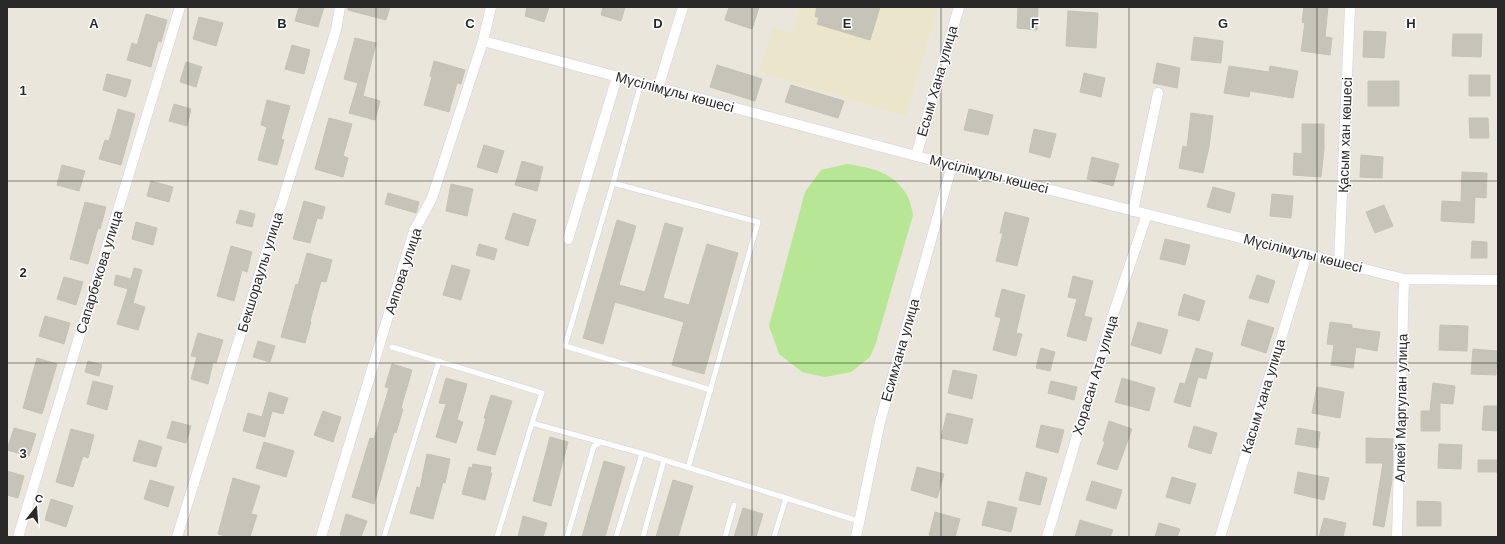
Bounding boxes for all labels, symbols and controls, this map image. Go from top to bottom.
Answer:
text: A [89,16,99,31]
text: B [277,16,287,31]
text: C [465,16,475,31]
text: D [653,16,663,31]
text: E [843,16,852,31]
text: F [1031,16,1039,31]
text: G [1218,16,1228,31]
text: H [1406,16,1416,31]
street label: Есым Хана улица [913,23,961,138]
street label: Мүсілімұлы көшесі [614,69,736,115]
street label: Қасым хан көшесі [1335,77,1355,193]
text: 1 [19,83,27,98]
street label: Мүсілімұлы көшесі [928,151,1050,197]
street label: Сапарбекова улица [73,208,125,336]
street label: Бекшораулы улица [234,210,286,334]
street label: Аяпова улица [382,226,425,316]
street label: Мүсілімұлы көшесі [1242,230,1364,276]
text: 2 [19,265,27,280]
street label: Есимхана улица [878,297,922,403]
street label: Хорасан Ата улица [1069,313,1121,437]
street label: Алкей Маргулан улица [1392,333,1410,482]
street label: Касым хана улица [1238,337,1288,455]
text: 3 [19,446,27,461]
north arrow [16,488,56,528]
text: С [33,492,45,505]

